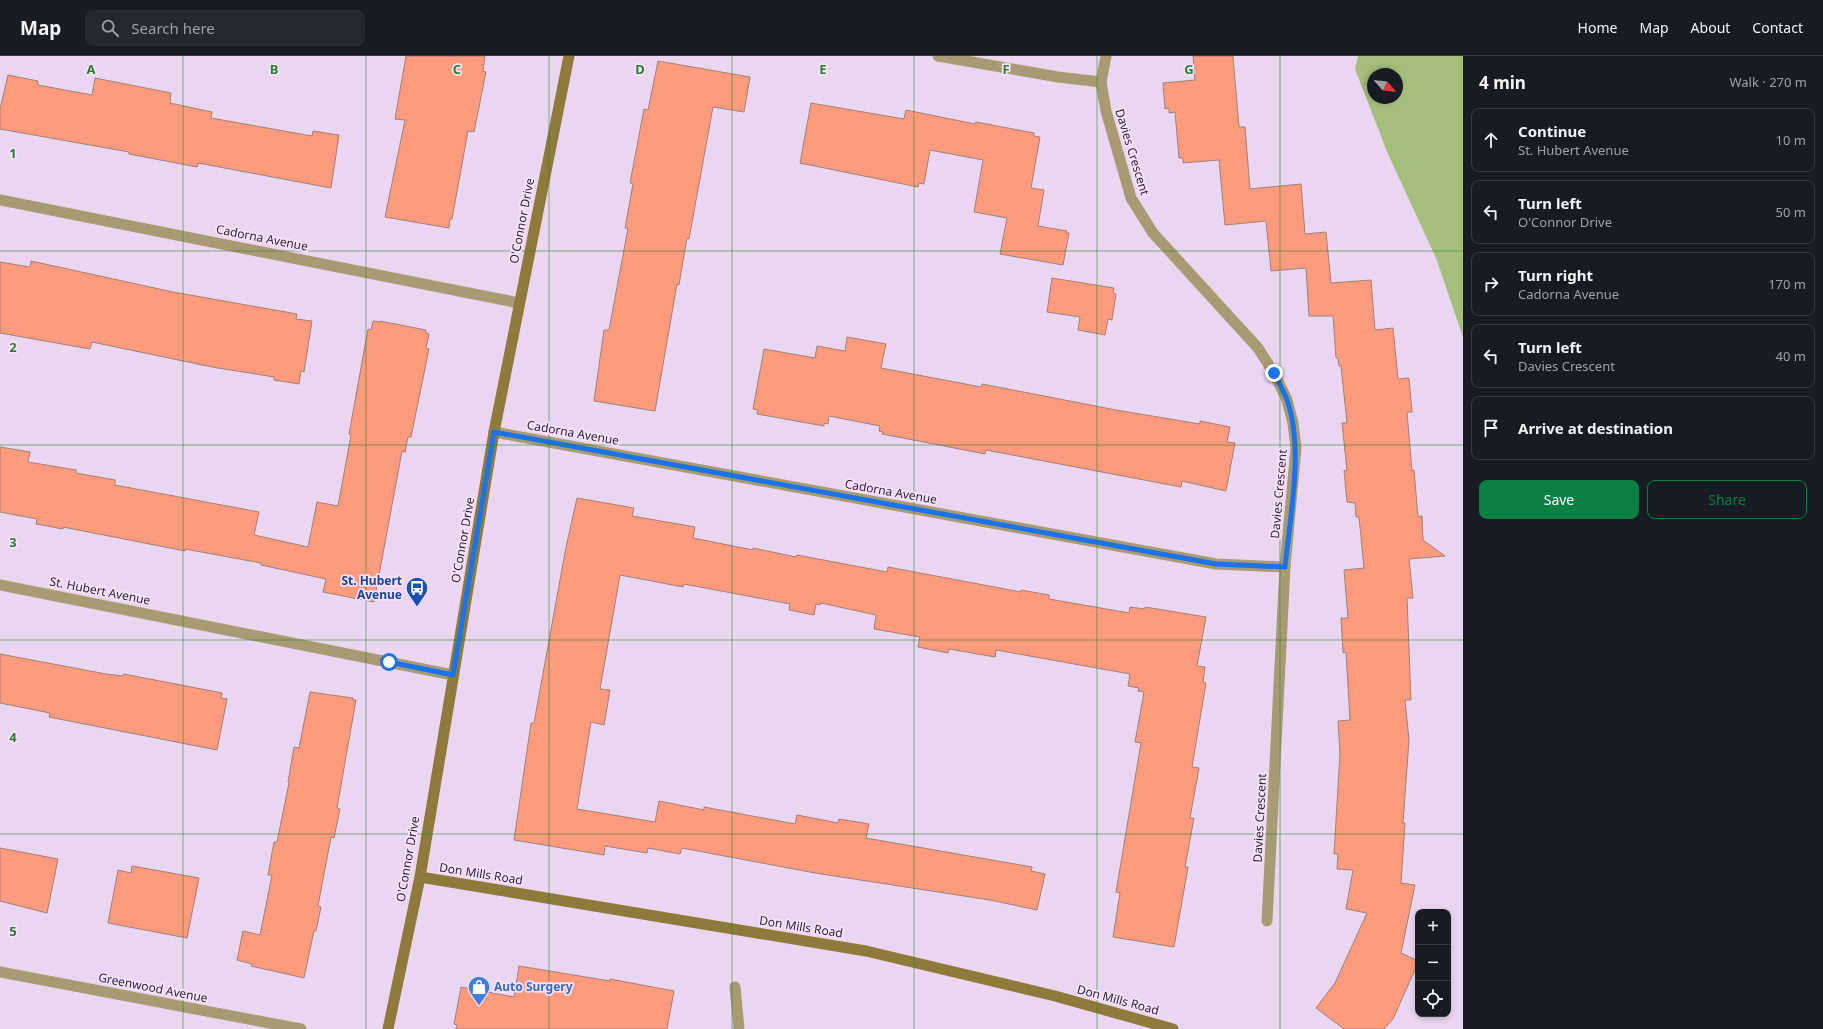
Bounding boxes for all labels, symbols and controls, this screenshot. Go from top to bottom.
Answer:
search box [85,10,365,46]
text: Map [20,15,61,41]
icon: search [99,17,121,39]
text: Search here [131,18,215,38]
text: Home [1578,18,1617,37]
text: Map [1639,18,1669,37]
text: About [1691,18,1730,37]
text: Contact [1752,18,1803,37]
text: A [87,60,96,78]
text: B [270,60,278,78]
text: C [453,60,461,78]
text: D [635,60,645,78]
text: E [819,60,827,78]
text: F [1002,60,1010,78]
text: G [1184,60,1194,78]
north arrow [1367,68,1403,104]
text: 4 min [1479,71,1526,94]
text: Walk · 270 m [1729,73,1807,91]
street label: Davies Crescent [1111,107,1154,198]
text: Continue [1518,121,1586,141]
icon: ahead [1480,129,1502,151]
text: 10 m [1776,131,1806,149]
text: St. Hubert Avenue [1518,141,1629,159]
text: 1 [9,144,17,162]
street label: O'Connor Drive [505,176,538,265]
text: Turn left [1518,193,1582,213]
icon: left [1480,201,1502,223]
text: 50 m [1776,203,1806,221]
text: O'Connor Drive [1518,213,1612,231]
street label: Cadorna Avenue [215,220,310,255]
text: Turn right [1518,265,1593,285]
icon: right [1480,273,1502,295]
text: 170 m [1768,275,1806,293]
text: Cadorna Avenue [1518,285,1619,303]
text: Turn left [1518,337,1582,357]
text: 2 [9,338,17,356]
icon: left [1480,345,1502,367]
text: 40 m [1776,347,1806,365]
text: Davies Crescent [1518,357,1615,375]
route end [1265,364,1283,382]
street label: Cadorna Avenue [526,416,621,449]
icon: arrive [1480,417,1502,439]
text: Arrive at destination [1518,418,1673,438]
street label: Davies Crescent [1266,448,1291,539]
street label: Cadorna Avenue [844,475,939,508]
button: Save [1479,480,1639,519]
button: Share [1647,480,1807,519]
street label: O'Connor Drive [447,495,478,584]
text: 3 [9,533,17,551]
street label: St. Hubert Avenue [48,572,152,609]
place label: St. Hubert Avenue [341,572,402,603]
bus stop icon: St. Hubert Avenue [404,575,430,608]
route start [380,653,398,671]
text: 4 [9,728,17,746]
street label: Davies Crescent [1249,772,1270,863]
street label: O'Connor Drive [392,814,423,903]
street label: Don Mills Road [438,859,524,889]
map controls [1415,909,1451,1017]
button: + [1415,909,1451,945]
street label: Don Mills Road [758,912,844,942]
text: 5 [9,922,17,940]
button: − [1415,945,1451,981]
street label: Greenwood Avenue [97,969,209,1006]
shop icon: Auto Surgery [466,974,492,1007]
place label: Auto Surgery [494,978,573,995]
street label: Don Mills Road [1075,980,1161,1019]
button: locate [1415,981,1451,1017]

